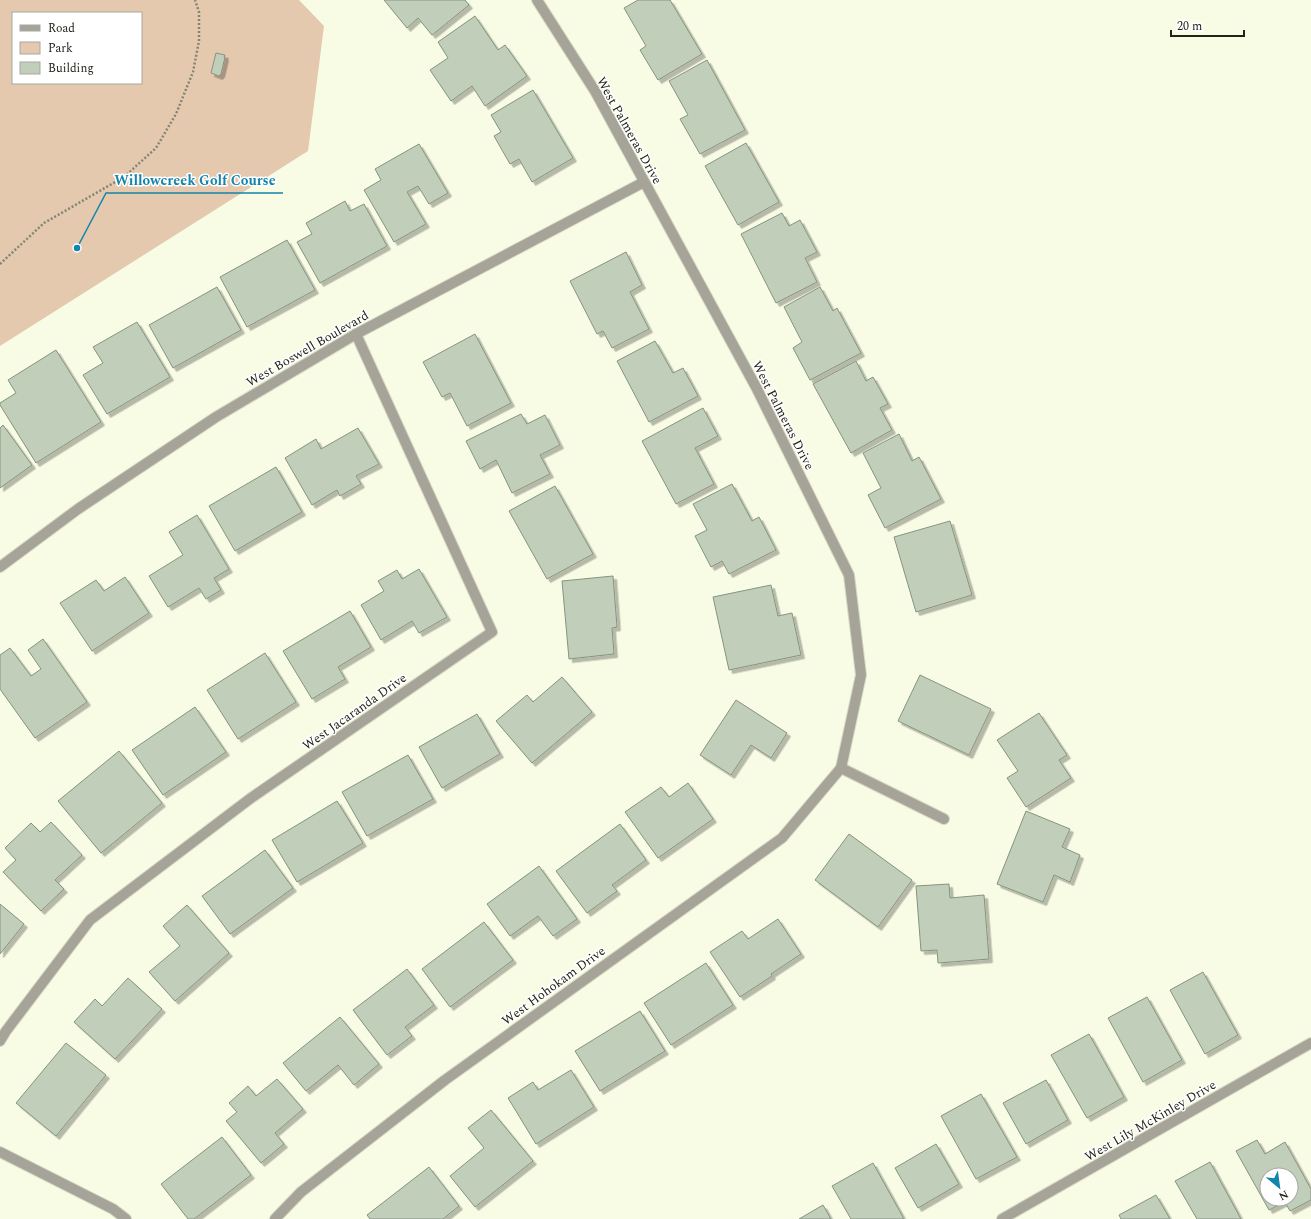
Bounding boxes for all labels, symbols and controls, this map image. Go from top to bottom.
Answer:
legend [12,12,142,84]
scale bar [1171,12,1244,38]
text: 20 m [1177,17,1202,36]
text: Road [48,19,75,38]
text: Park [48,39,73,58]
text: Building [48,59,94,78]
street label: West Palmeras Drive [591,73,667,188]
callout: Willowcreek Golf Course [106,167,283,193]
text: Willowcreek Golf Course [114,170,276,191]
street label: West Boswell Boulevard [243,306,372,392]
street label: West Palmeras Drive [747,357,819,474]
street label: West Jacaranda Drive [298,668,411,755]
street label: West Hohokam Drive [498,941,610,1030]
street label: West Lily McKinley Drive [1081,1075,1220,1167]
north arrow [1259,1167,1299,1207]
text: N [1276,1186,1292,1205]

